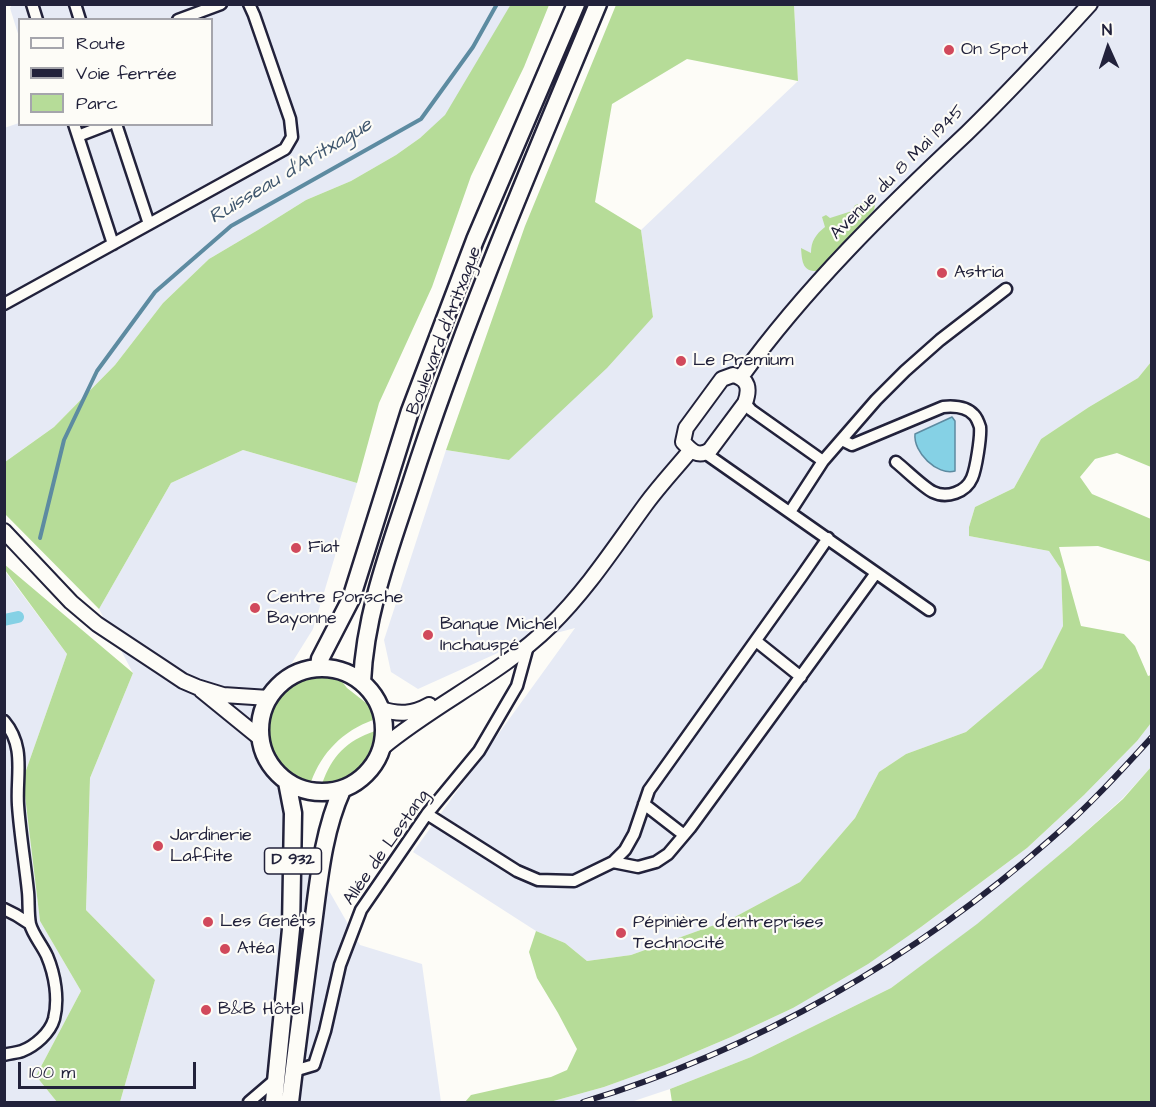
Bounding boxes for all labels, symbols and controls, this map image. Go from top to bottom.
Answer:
legend [18,18,213,126]
north arrow [1078,18,1138,78]
text: N [1101,19,1113,41]
text: Route [76,31,125,56]
place label: On Spot [961,39,1028,61]
marker: On Spot [942,43,956,57]
text: Voie ferrée [76,61,177,86]
text: Parc [76,91,118,116]
street label: Avenue du 8 Mai 1945 [826,101,970,245]
water label: Ruisseau d'Aritxague [205,114,377,230]
street label: Boulevard d'Aritxague [403,244,487,418]
place label: Astria [954,262,1004,284]
marker: Astria [935,266,949,280]
place label: Le Premium [693,350,793,372]
marker: Le Premium [674,354,688,368]
place label: Fiat [308,537,340,559]
marker: Fiat [289,541,303,555]
place label: Centre Porsche Bayonne [267,587,403,630]
marker: Centre Porsche Bayonne [248,601,262,615]
place label: Banque Michel Inchauspé [440,614,557,656]
marker: Banque Michel Inchauspé [421,628,435,642]
street label: Allée de Lestang [339,786,435,910]
place label: Jardinerie Laffite [170,825,252,868]
marker: Jardinerie Laffite [151,839,165,853]
road number: D 932 [264,848,322,874]
place label: Les Genêts [220,911,316,933]
place label: Pépinière d'entreprises Technocité [633,912,824,954]
marker: Les Genêts [201,915,215,929]
marker: Pépinière d'entreprises Technocité [614,926,628,940]
place label: Atéa [237,938,275,960]
marker: Atéa [218,942,232,956]
place label: B&B Hôtel [218,999,304,1021]
marker: B&B Hôtel [199,1003,213,1017]
scale bar [21,1050,200,1088]
text: 100 m [29,1060,75,1085]

